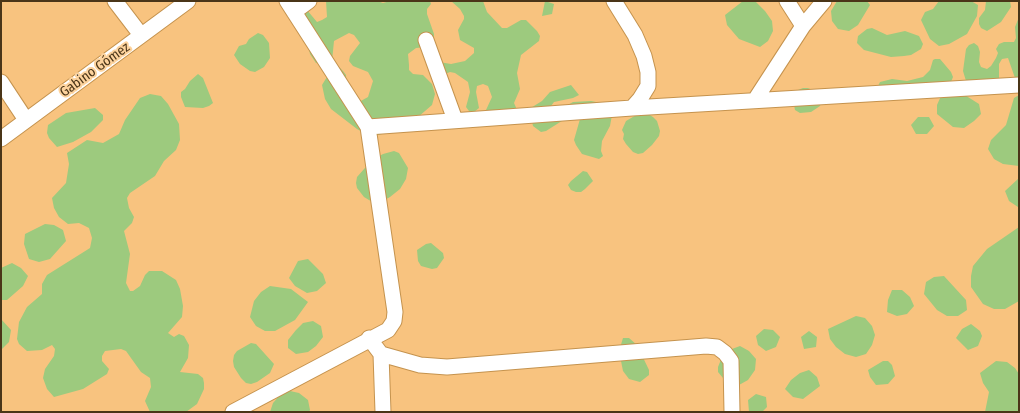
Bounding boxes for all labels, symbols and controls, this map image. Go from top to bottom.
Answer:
street label: Gabino Gómez [57,39,133,101]

